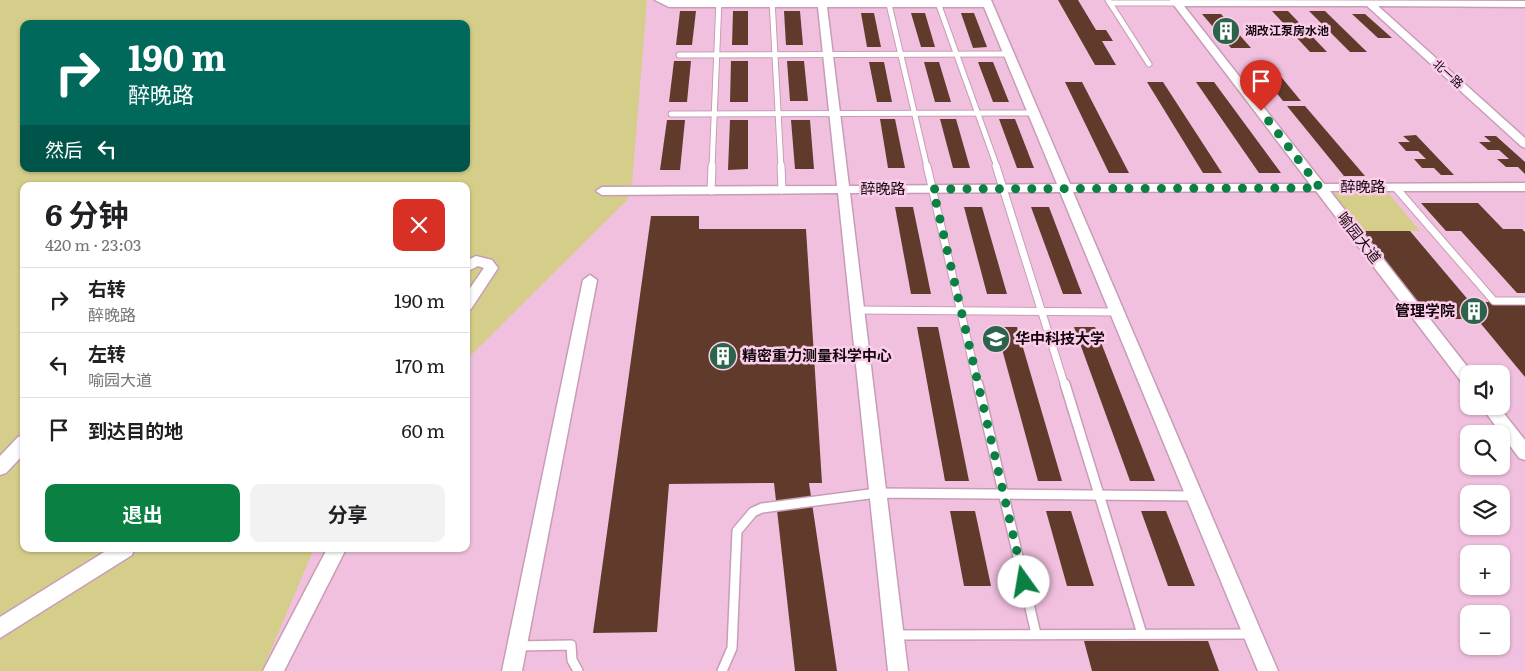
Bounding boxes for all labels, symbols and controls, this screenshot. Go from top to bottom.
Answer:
building icon: 湖改江泵房水池 [1211,16,1241,46]
place label: 湖改江泵房水池 [1245,21,1329,39]
text: 190 m [128,30,226,82]
icon: right [45,40,110,105]
street label: 北一路 [1429,55,1468,92]
pin [1240,60,1282,111]
icon: arrive [1247,67,1275,95]
text: 醉晚路 [128,77,194,110]
text: 然后 [45,135,83,163]
icon: left [93,135,121,163]
street label: 醉晚路 [1340,174,1386,197]
street label: 醉晚路 [860,176,906,199]
text: 6 分钟 [45,191,129,235]
button: close [393,199,445,251]
street label: 喻园大道 [1333,206,1388,268]
text: 420 m · 23:03 [45,232,141,256]
text: 右转 [88,274,126,302]
icon: right [45,286,73,314]
text: 190 m [394,286,445,314]
building icon: 管理学院 [1459,296,1489,326]
place label: 管理学院 [1395,298,1455,321]
text: 醉晚路 [88,302,136,326]
school or university icon: 华中科技大学 [981,324,1011,354]
place label: 华中科技大学 [1015,326,1105,349]
text: 左转 [88,339,126,367]
building icon: 精密重力测量科学中心 [708,341,738,371]
place label: 精密重力测量科学中心 [742,343,892,366]
icon: left [45,351,73,379]
text: 170 m [395,351,445,379]
map controls [1460,365,1510,655]
button: sound [1460,365,1510,415]
text: 喻园大道 [88,367,152,391]
icon: arrive [45,416,73,444]
text: 到达目的地 [88,416,183,444]
text: 60 m [402,416,445,444]
button: search [1460,425,1510,475]
button: 退出 [45,484,240,542]
button: 分享 [250,484,445,542]
button: layers [1460,485,1510,535]
button: + [1460,545,1510,595]
position arrow [997,555,1049,607]
button: − [1460,605,1510,655]

